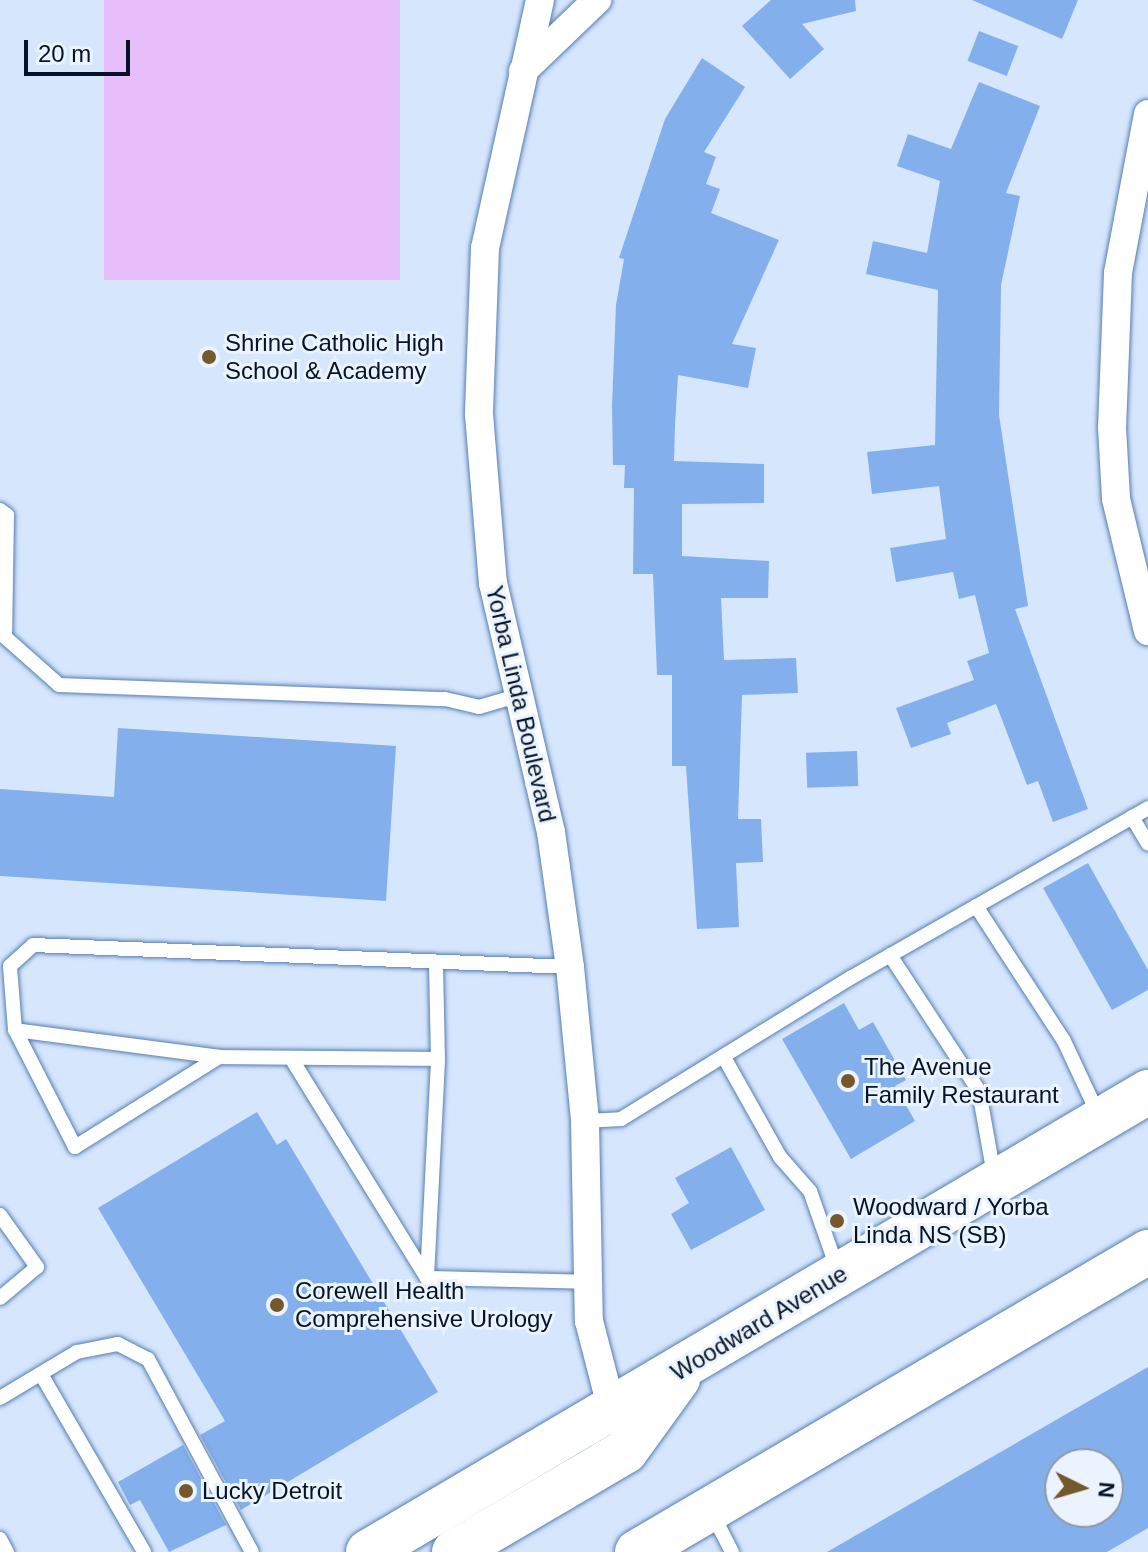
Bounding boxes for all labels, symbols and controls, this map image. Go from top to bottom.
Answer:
scale bar [28,24,134,74]
text: 20 m [38,40,91,67]
place label: Shrine Catholic High School & Academy [225,329,444,385]
marker: Shrine Catholic High School & Academy [200,348,218,366]
street label: Yorba Linda Boulevard [480,583,562,825]
place label: The Avenue Family Restaurant [864,1053,1059,1109]
marker: The Avenue Family Restaurant [839,1072,857,1090]
place label: Woodward / Yorba Linda NS (SB) [853,1193,1049,1249]
marker: Woodward / Yorba Linda NS (SB) [828,1212,846,1230]
street label: Woodward Avenue [665,1259,853,1387]
place label: Corewell Health Comprehensive Urology [295,1277,552,1333]
marker: Corewell Health Comprehensive Urology [266,1294,288,1316]
north arrow [1044,1448,1124,1528]
place label: Lucky Detroit [202,1477,342,1505]
text: N [1093,1481,1120,1499]
marker: Lucky Detroit [177,1482,195,1500]

